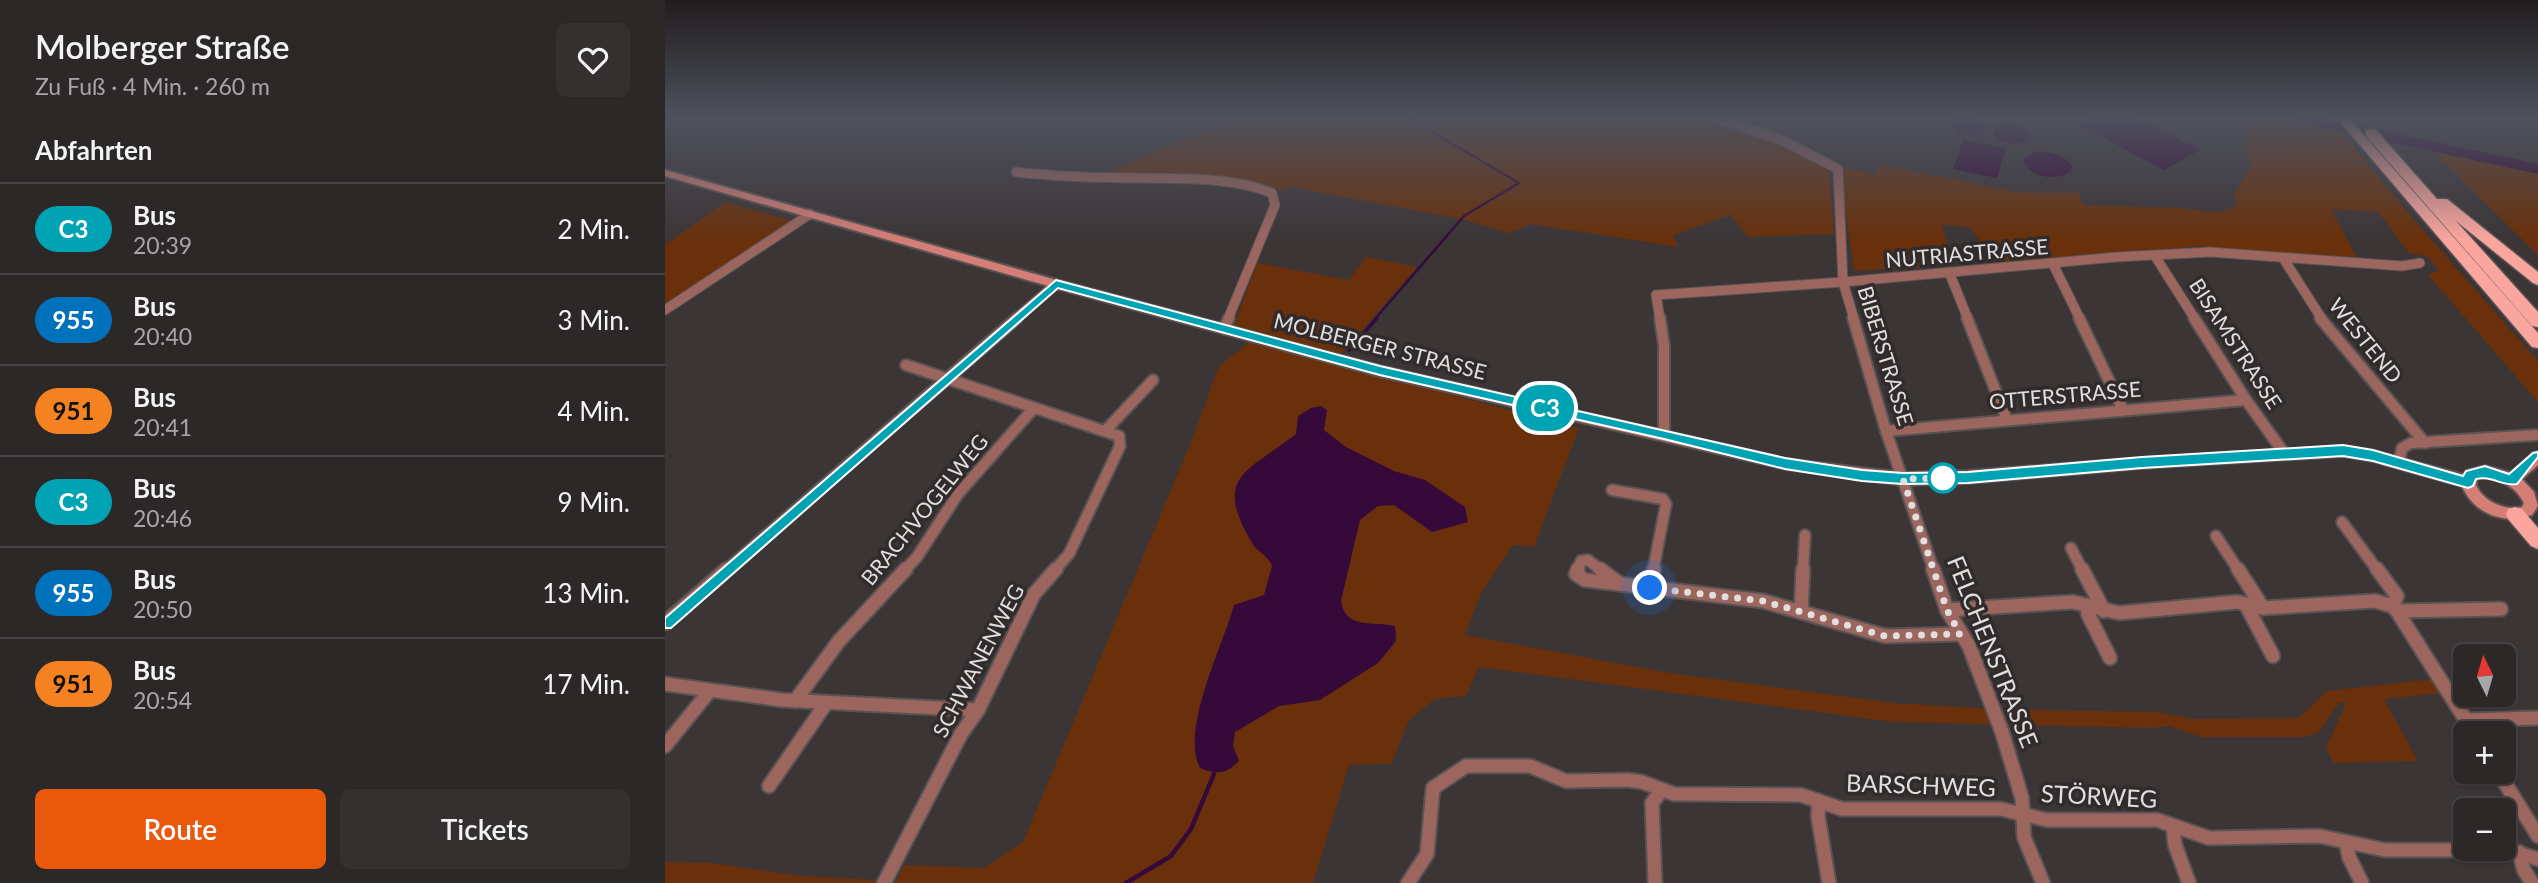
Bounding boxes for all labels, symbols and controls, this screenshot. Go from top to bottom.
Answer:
button: heart [556,23,630,97]
text: Molberger Straße [35,26,289,66]
text: Zu Fuß · 4 Min. · 260 m [35,72,270,100]
text: Abfahrten [35,134,153,166]
text: Bus [133,199,176,231]
text: 2 Min. [557,213,630,245]
text: C3 [59,214,88,243]
text: 20:39 [133,231,192,259]
street label: NUTRIASTRASSE [1884,233,2049,272]
street label: BISAMSTRASSE [2185,273,2288,413]
street label: BIBERSTRASSE [1853,283,1919,428]
text: Bus [133,290,176,322]
street label: WESTEND [2324,293,2408,387]
text: 3 Min. [557,304,630,336]
text: 955 [53,305,94,334]
street label: MOLBERGER STRASSE [1272,307,1489,384]
text: 20:40 [133,322,192,350]
street label: OTTERSTRASSE [1988,375,2142,414]
text: Bus [133,381,176,413]
line badge: C3 [1513,385,1577,431]
text: C3 [1530,393,1560,422]
text: 4 Min. [557,395,630,427]
text: 951 [53,396,94,425]
text: 20:41 [133,413,192,441]
street label: BRACHVOGELWEG [855,429,992,590]
unlabelled marker [1928,463,1958,493]
text: Bus [133,472,176,504]
text: 9 Min. [557,486,630,518]
text: C3 [59,487,88,516]
text: 20:46 [133,504,192,532]
street label: FELCHENSTRASSE [1942,551,2045,751]
text: Bus [133,563,176,595]
your location [1632,570,1667,605]
text: 13 Min. [542,577,630,609]
text: 955 [53,578,94,607]
street label: SCHWANENWEG [927,580,1029,741]
text: 20:50 [133,595,192,623]
north arrow [2453,644,2517,707]
map controls [2453,644,2516,861]
text: Bus [133,654,176,686]
text: 17 Min. [542,668,630,700]
text: 951 [53,669,94,698]
text: 20:54 [133,686,192,714]
button: + [2453,721,2516,784]
street label: BARSCHWEG [1846,767,1996,802]
street label: STÖRWEG [2040,778,2158,813]
button: Route [35,789,326,869]
button: Tickets [340,789,630,869]
button: − [2453,798,2516,861]

